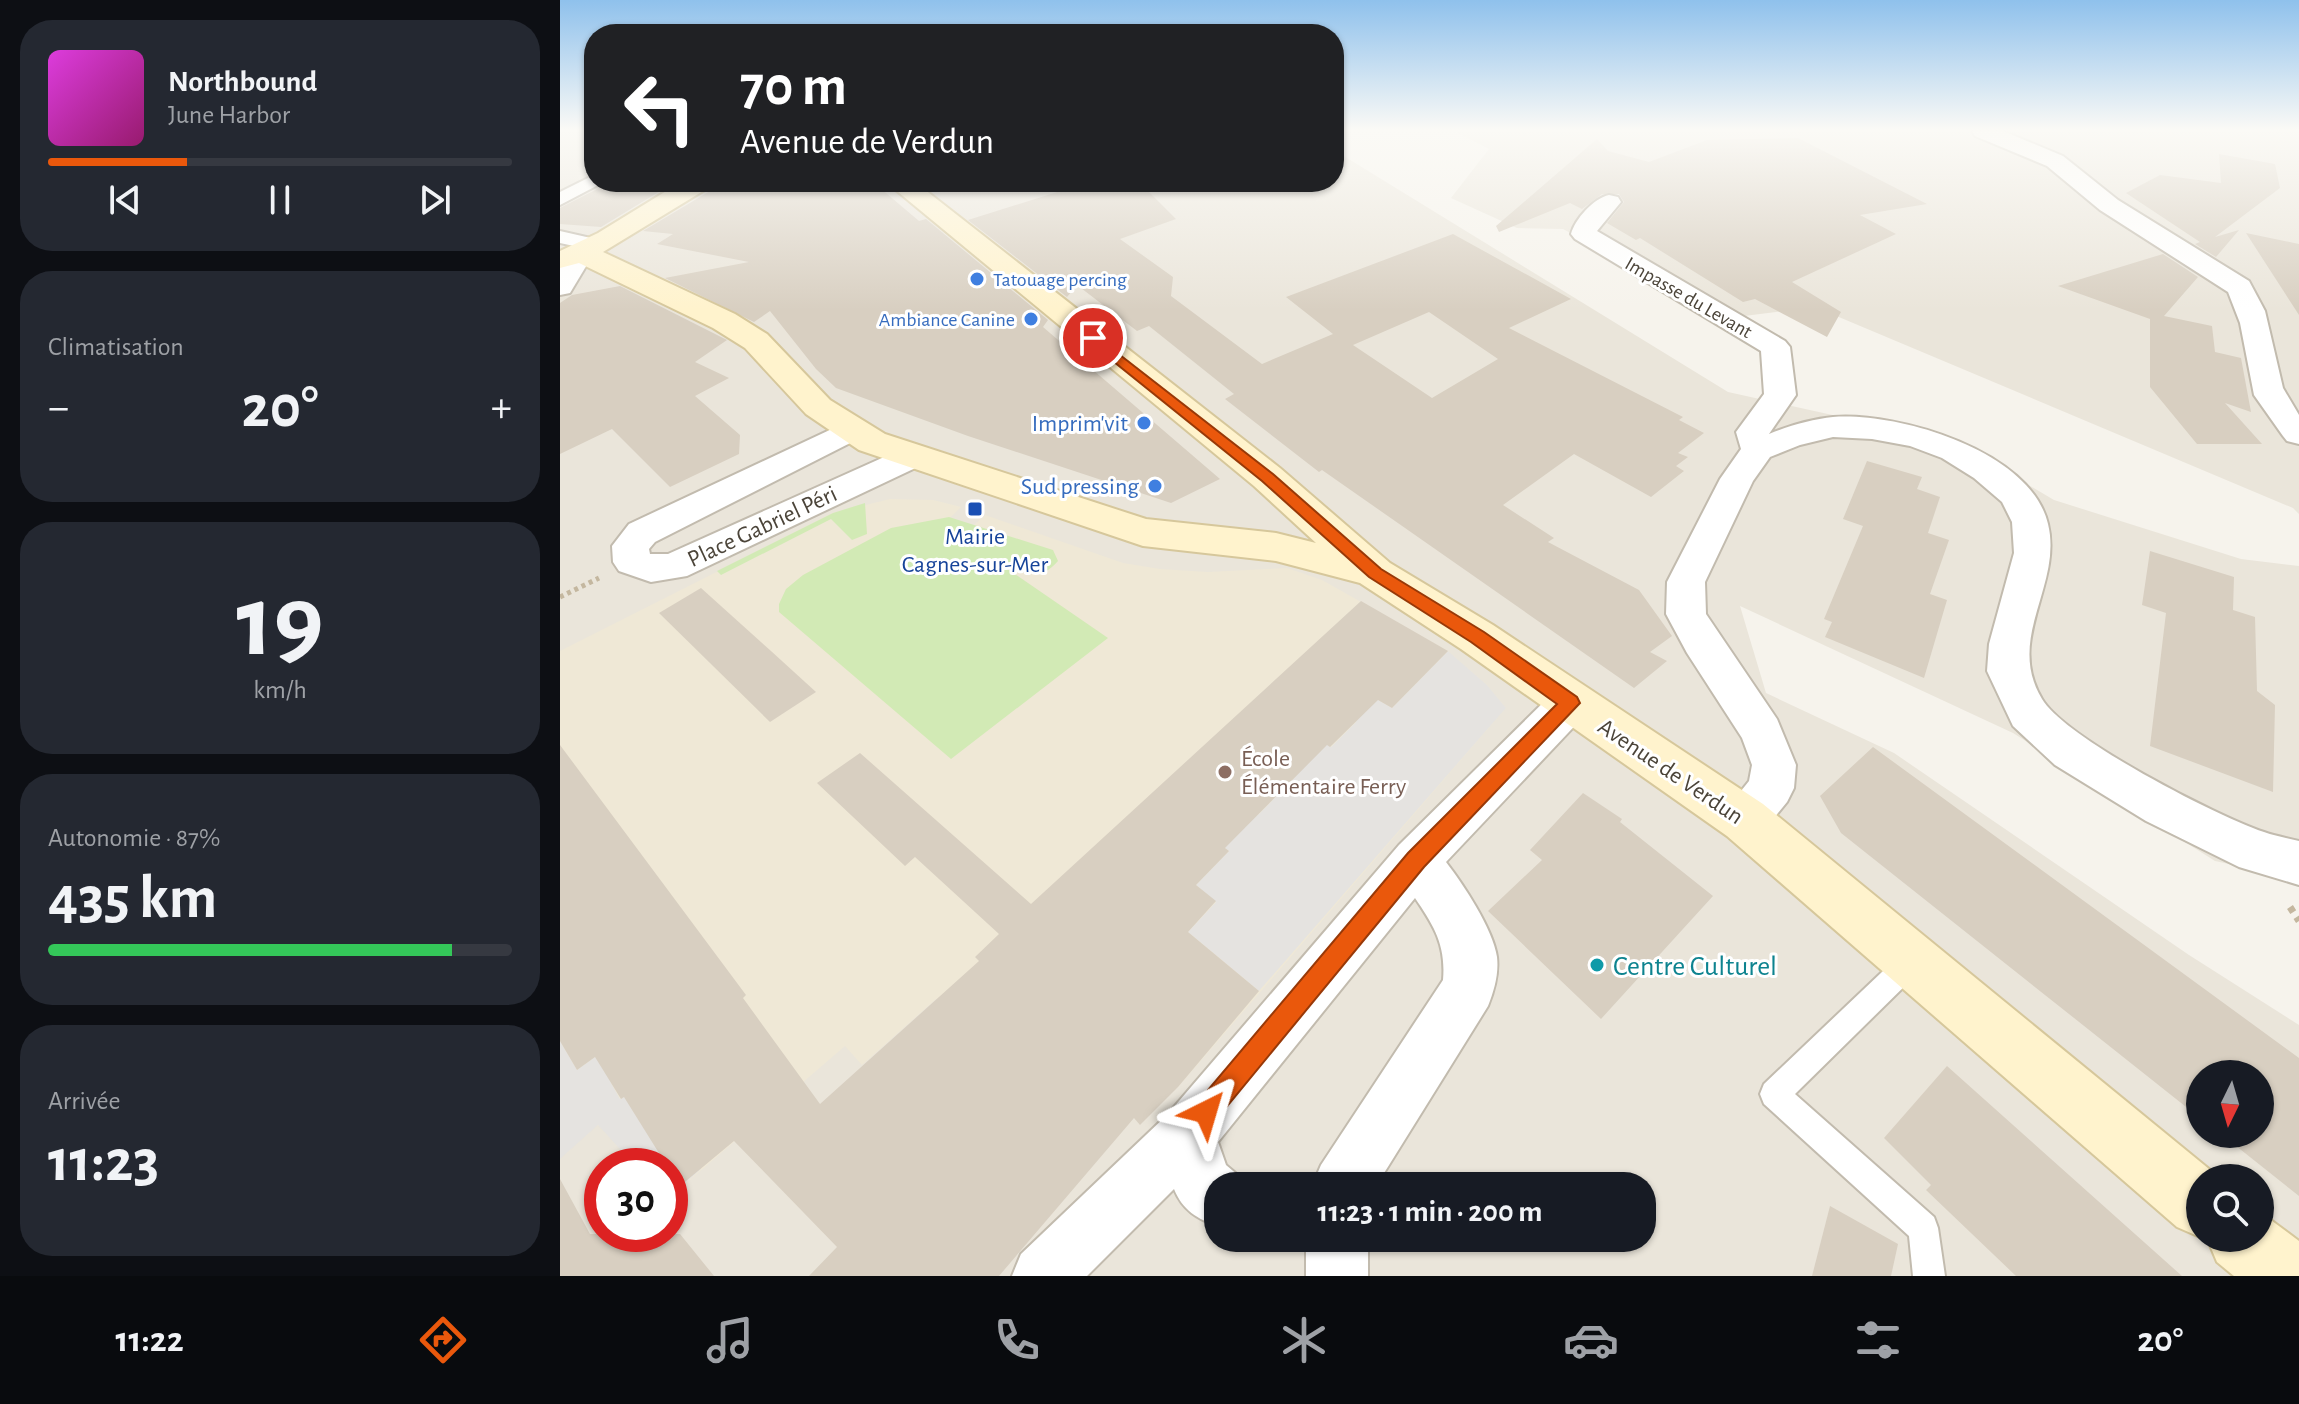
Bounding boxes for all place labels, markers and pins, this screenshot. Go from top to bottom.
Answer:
marker: Tatouage percing [968,270,986,288]
place label: Tatouage percing [993,270,1127,290]
pin [1059,304,1127,372]
place label: Ambiance Canine [879,310,1015,330]
marker: Ambiance Canine [1022,310,1040,328]
place label: Imprim'vit [1032,412,1128,436]
marker: Imprim'vit [1135,414,1153,432]
place label: Sud pressing [1021,475,1139,499]
marker: Sud pressing [1146,477,1164,495]
marker: Mairie Cagnes-sur-Mer [966,500,984,518]
place label: Mairie Cagnes-sur-Mer [902,525,1049,577]
place label: École Élémentaire Ferry [1241,745,1406,799]
marker: École Élémentaire Ferry [1216,763,1234,781]
place label: Centre Culturel [1613,953,1777,981]
marker: Centre Culturel [1588,956,1606,974]

